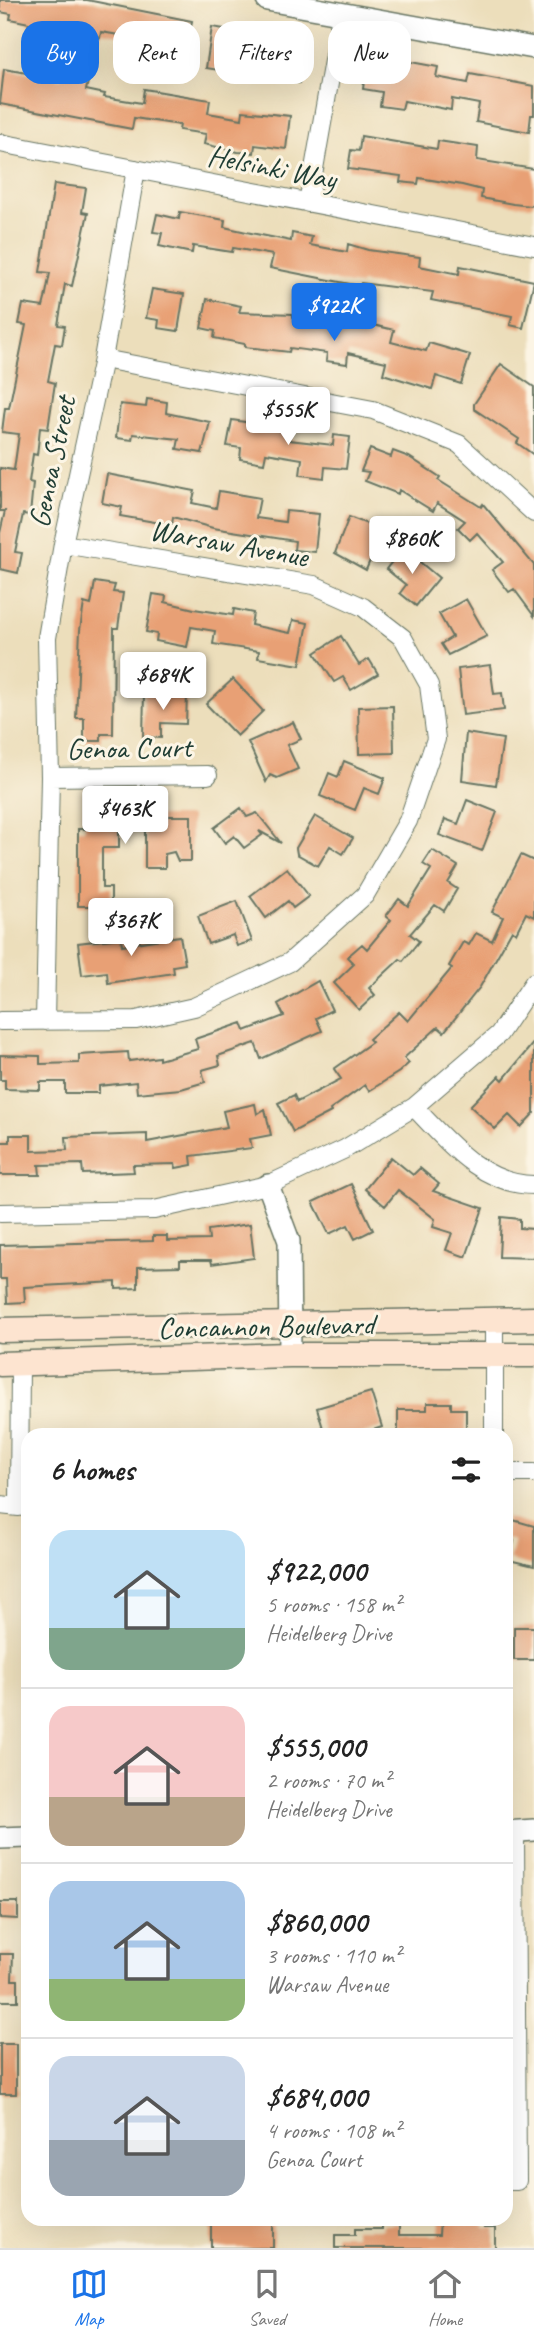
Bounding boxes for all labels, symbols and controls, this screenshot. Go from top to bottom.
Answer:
chip: Buy [21,21,99,84]
chip: Rent [113,21,200,84]
chip: Filters [214,21,314,84]
chip: New [328,21,411,84]
street label: Helsinki Way [205,136,341,198]
pin: $922K [285,284,383,343]
text: $922K [308,291,360,320]
pin: $555K [239,388,337,447]
street label: Genoa Street [20,390,85,531]
text: $555K [262,395,314,424]
street label: Warsaw Avenue [147,510,313,576]
pin: $860K [363,516,461,576]
text: $860K [385,524,439,553]
pin: $684K [114,652,212,712]
text: $684K [136,660,190,689]
street label: Genoa Court [66,728,195,768]
pin: $463K [76,786,174,846]
text: $463K [98,794,152,823]
pin: $367K [82,898,180,958]
text: $367K [104,906,158,935]
street label: Concannon Boulevard [157,1305,379,1347]
text: 6 homes [49,1451,134,1489]
icon: filters [447,1451,485,1489]
text: $922,000 [266,1552,366,1590]
icon: home [105,1558,189,1642]
text: 5 rooms · 158 m² [266,1590,401,1619]
text: Heidelberg Drive [266,1619,392,1648]
text: $555,000 [266,1728,365,1766]
icon: home [105,1734,189,1818]
text: 2 rooms · 70 m² [266,1766,390,1795]
text: Heidelberg Drive [266,1795,392,1824]
text: $860,000 [266,1903,367,1941]
icon: home [105,1909,189,1993]
text: 3 rooms · 110 m² [266,1941,401,1970]
text: Warsaw Avenue [266,1970,388,1999]
text: $684,000 [266,2078,367,2116]
icon: home [105,2084,189,2168]
text: 4 rooms · 108 m² [266,2116,401,2145]
text: Genoa Court [266,2145,362,2174]
tab: Map [70,2265,108,2331]
tab: Saved [248,2265,286,2331]
tab: Home [426,2265,464,2331]

